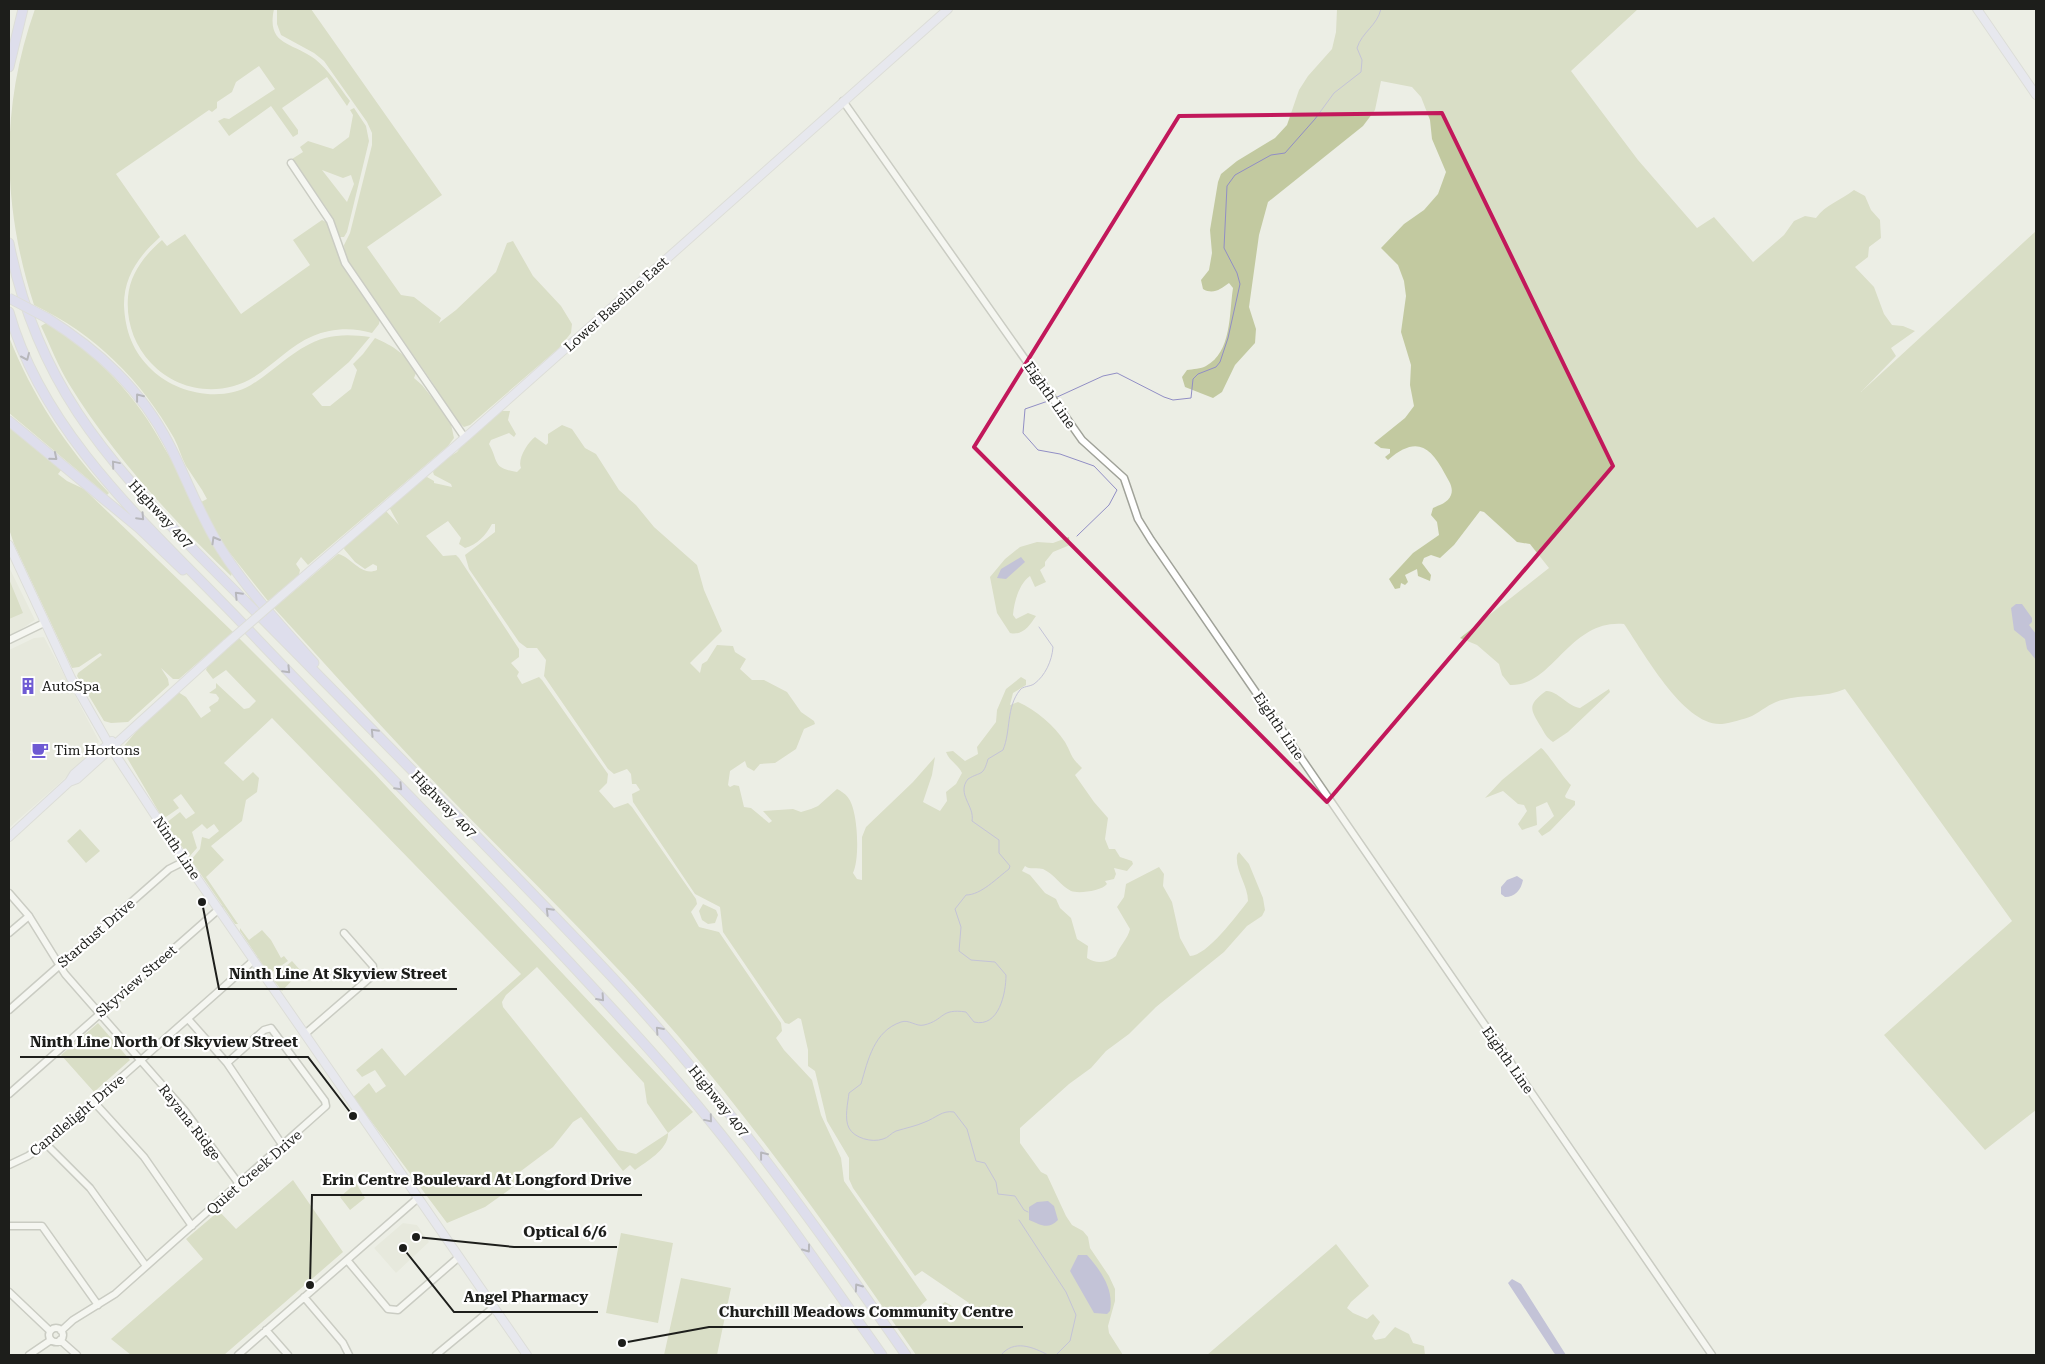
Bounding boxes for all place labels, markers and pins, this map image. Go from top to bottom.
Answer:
building icon: AutoSpa [18,676,38,696]
place label: AutoSpa [42,678,100,694]
cafe icon: Tim Hortons [30,740,50,760]
place label: Tim Hortons [54,742,140,758]
callout: Ninth Line At Skyview Street [219,959,457,989]
callout: Ninth Line North Of Skyview Street [20,1027,308,1057]
callout: Erin Centre Boulevard At Longford Drive [312,1165,642,1195]
callout: Optical 6/6 [514,1217,617,1247]
callout: Angel Pharmacy [454,1282,598,1312]
callout: Churchill Meadows Community Centre [709,1297,1023,1327]

